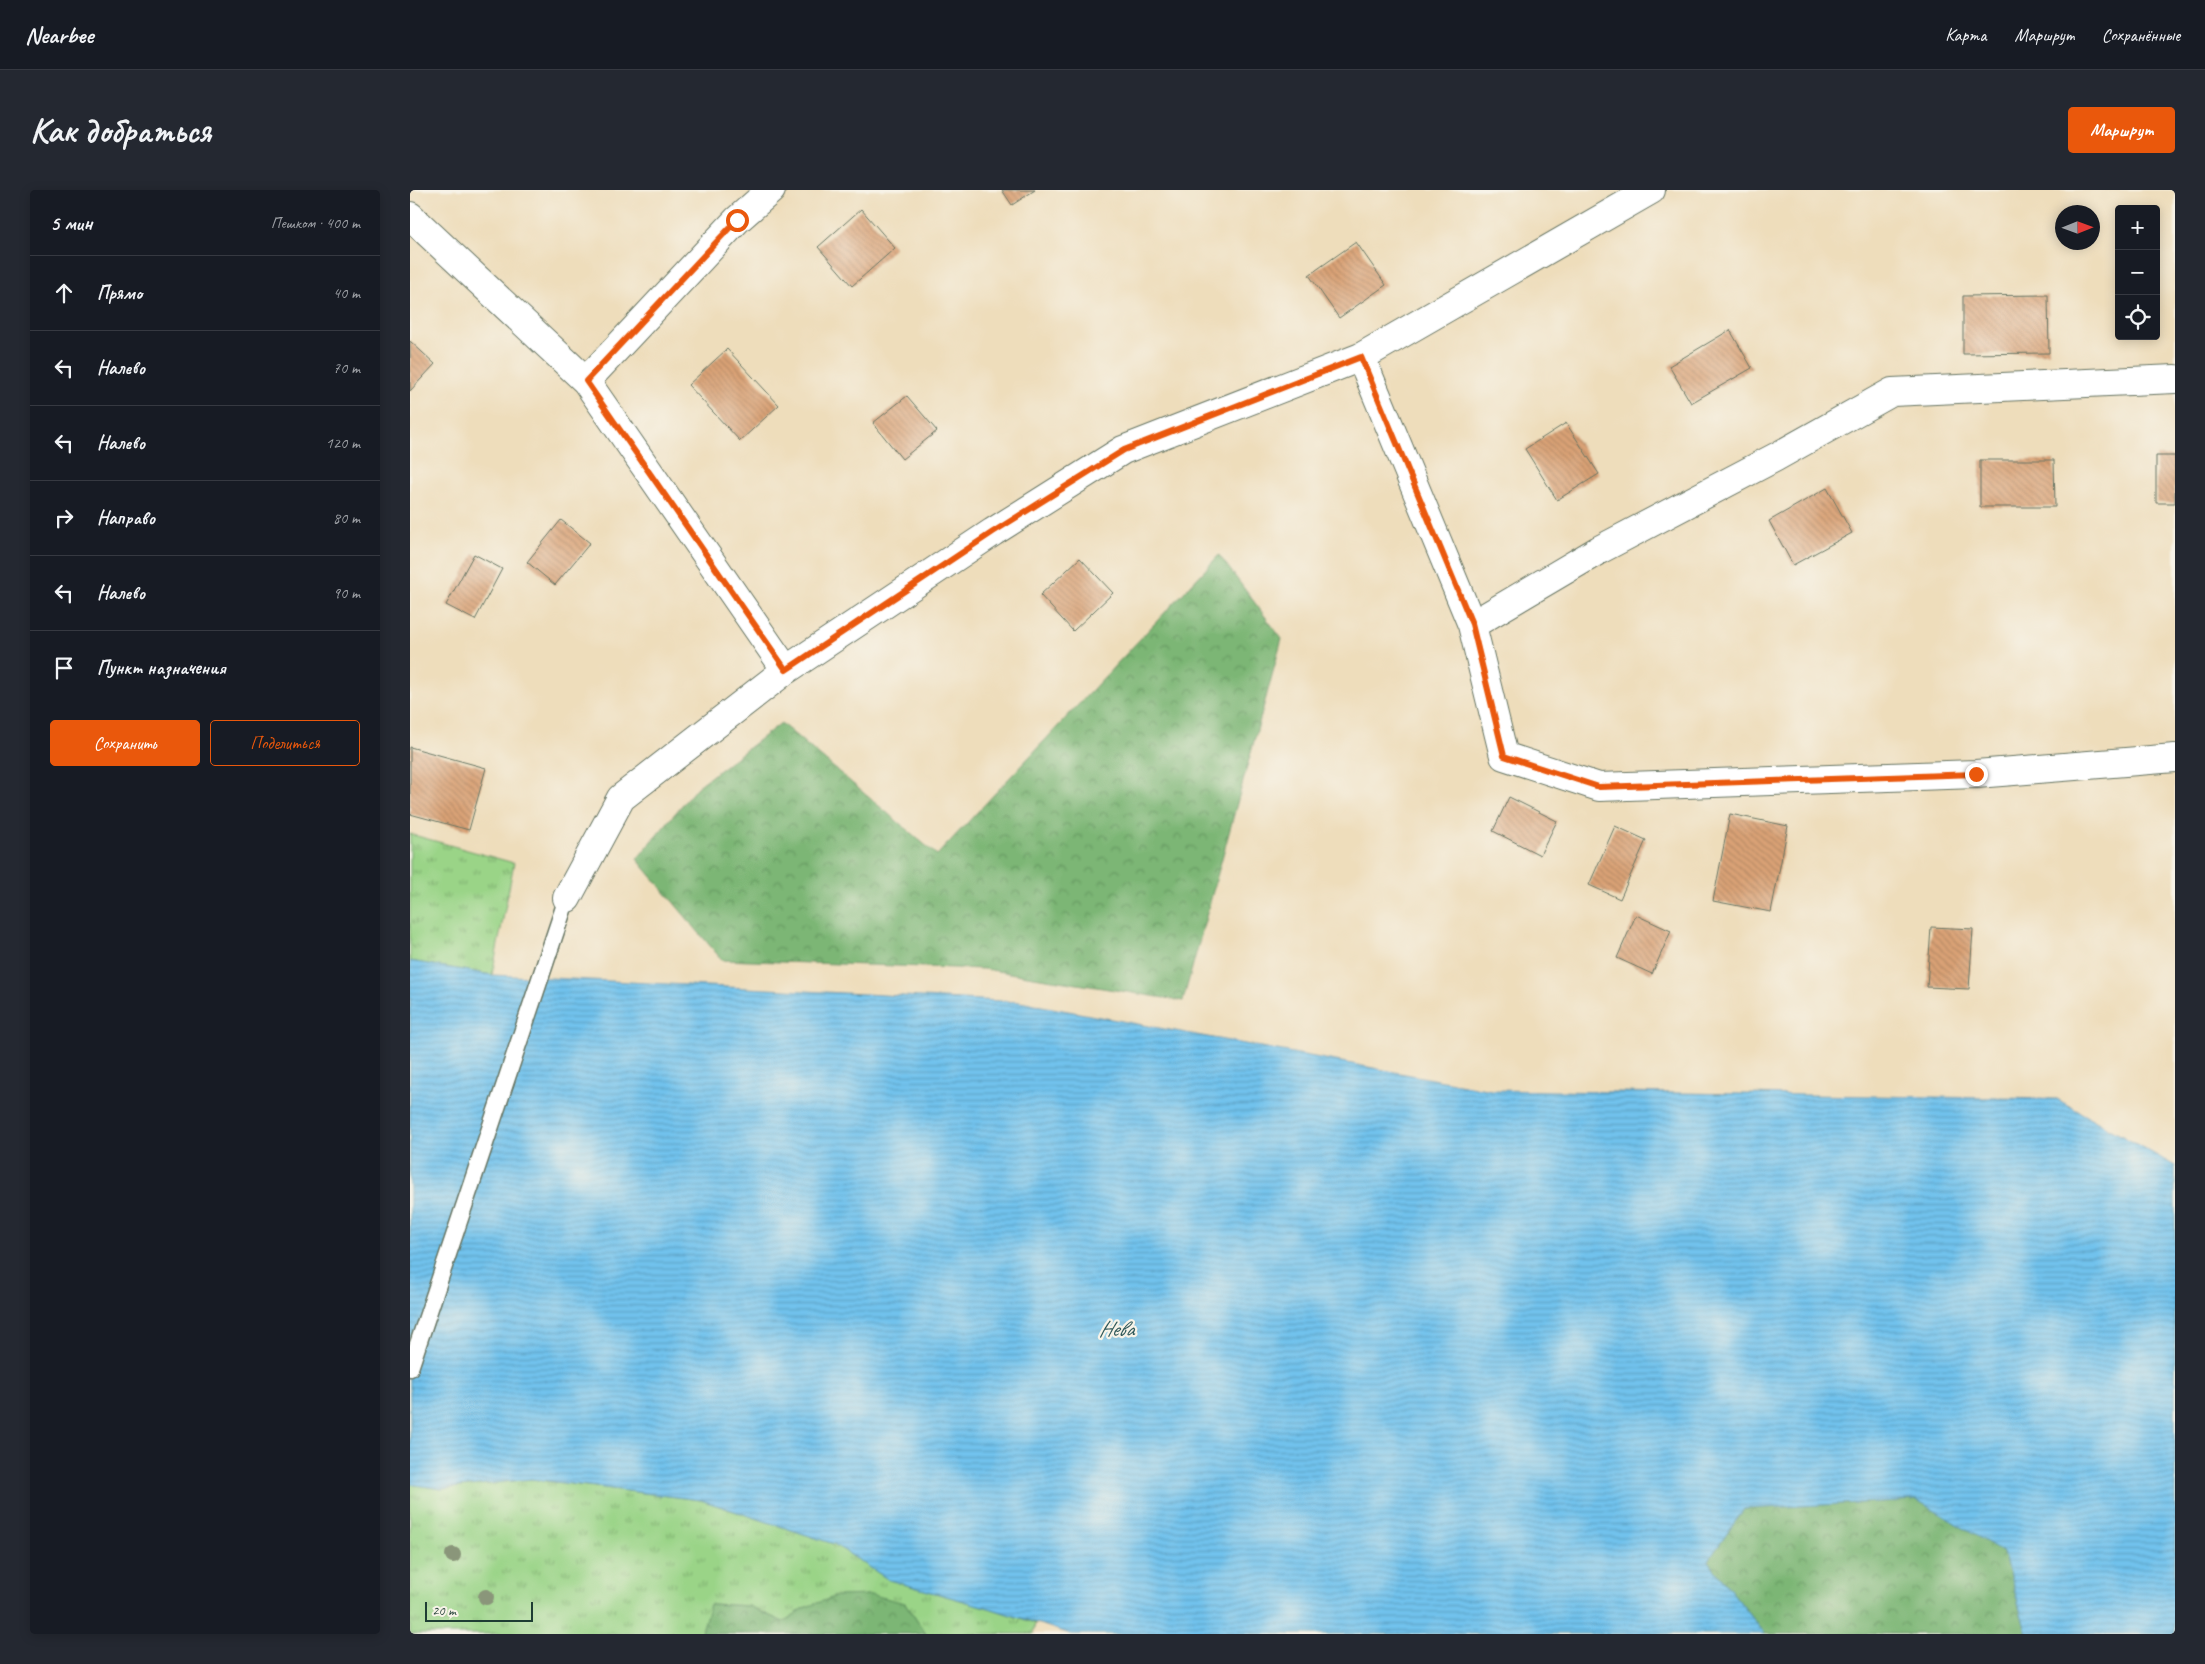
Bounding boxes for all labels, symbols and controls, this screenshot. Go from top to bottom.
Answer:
text: Nearbee [25,20,93,50]
text: Карта [1945,24,1986,46]
text: Маршрут [2014,24,2074,46]
text: Сохранённые [2102,24,2180,46]
button: Маршрут [2068,107,2175,153]
text: Как добраться [30,108,211,153]
north arrow [2055,205,2100,250]
map controls [2115,205,2160,340]
button: + [2115,205,2160,250]
route start [726,209,749,232]
text: 5 мин [50,210,92,236]
text: Пешком · 400 m [271,213,360,233]
button: − [2115,250,2160,295]
icon: ahead [50,279,78,307]
text: Прямо [97,281,142,305]
text: 40 m [333,283,360,303]
button: locate [2115,295,2160,340]
icon: left [50,354,78,382]
text: Налево [97,356,145,380]
text: 70 m [333,358,360,378]
icon: left [50,429,78,457]
text: Налево [97,431,145,455]
text: 120 m [326,433,360,453]
icon: right [50,504,78,532]
text: Направо [97,506,155,530]
text: 80 m [333,508,360,528]
icon: left [50,579,78,607]
text: Налево [97,581,145,605]
text: 90 m [333,583,360,603]
icon: arrive [50,654,78,682]
text: Пункт назначения [97,656,226,680]
button: Сохранить [50,720,200,766]
button: Поделиться [210,720,360,766]
route end [1965,763,1988,786]
water label: Нева [1098,1315,1136,1343]
scale bar [425,1599,532,1622]
text: 20 m [432,1602,456,1619]

